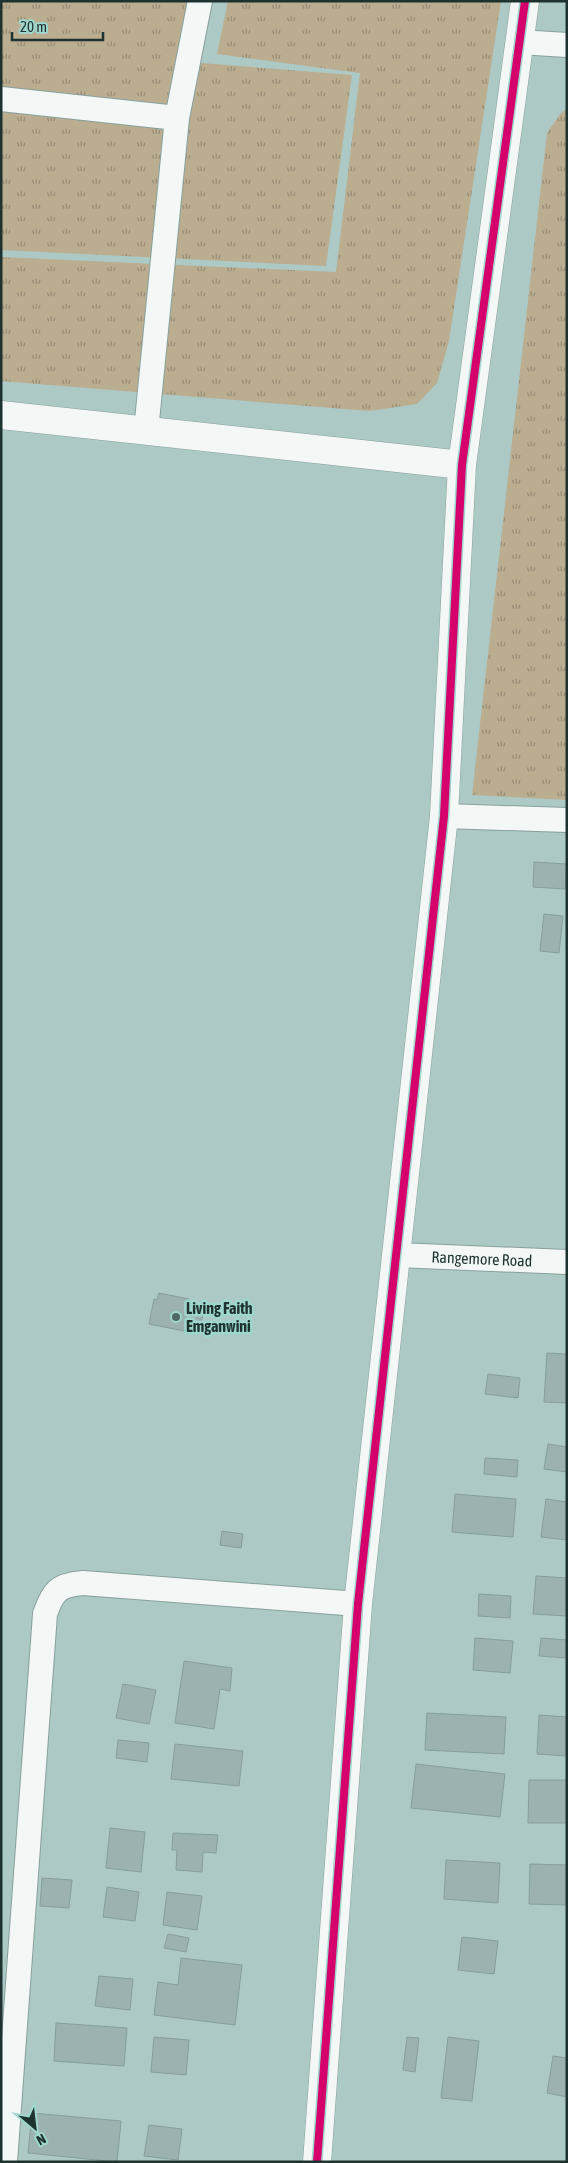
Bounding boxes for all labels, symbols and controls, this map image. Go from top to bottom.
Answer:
scale bar [12,10,104,42]
text: 20 m [20,18,47,35]
street label: Rangemore Road [431,1247,533,1270]
place label: Living Faith Emganwini [186,1299,253,1335]
marker: Living Faith Emganwini [170,1311,182,1323]
north arrow [10,2103,60,2153]
text: N [34,2130,49,2148]

